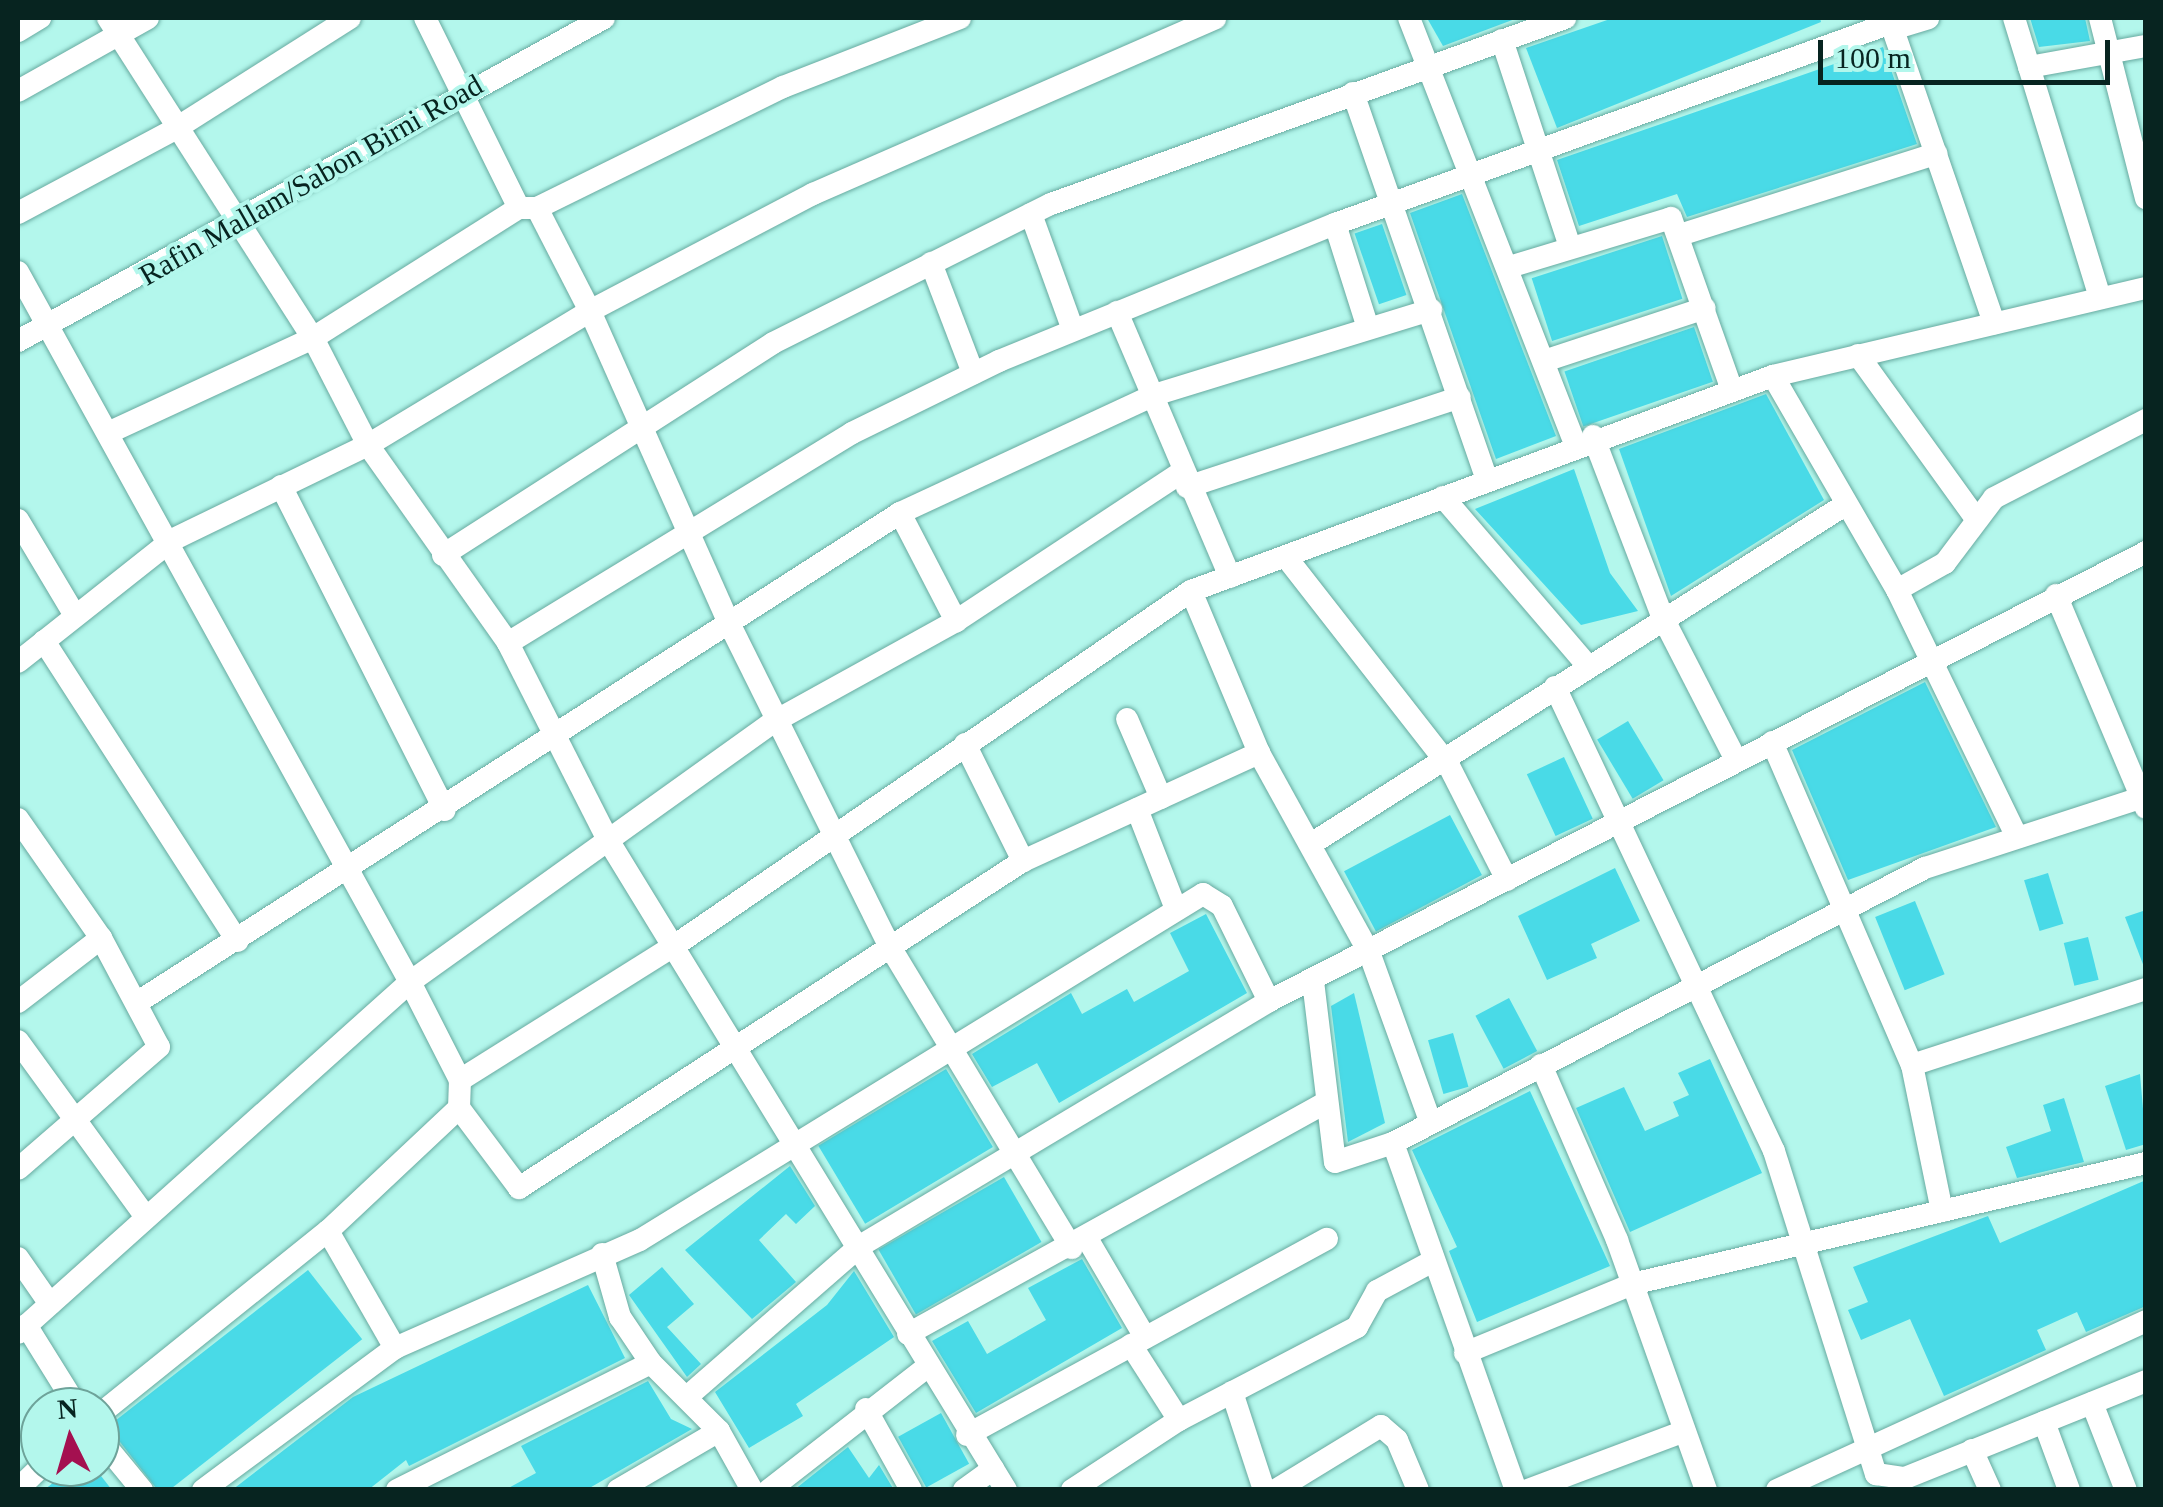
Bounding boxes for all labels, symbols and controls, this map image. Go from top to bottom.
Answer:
scale bar [1823,20,2116,82]
text: 100 m [1835,41,1911,74]
street label: Rafin Mallam/Sabon Birni Road [133,67,489,293]
north arrow [20,1387,120,1487]
text: N [56,1392,79,1425]

